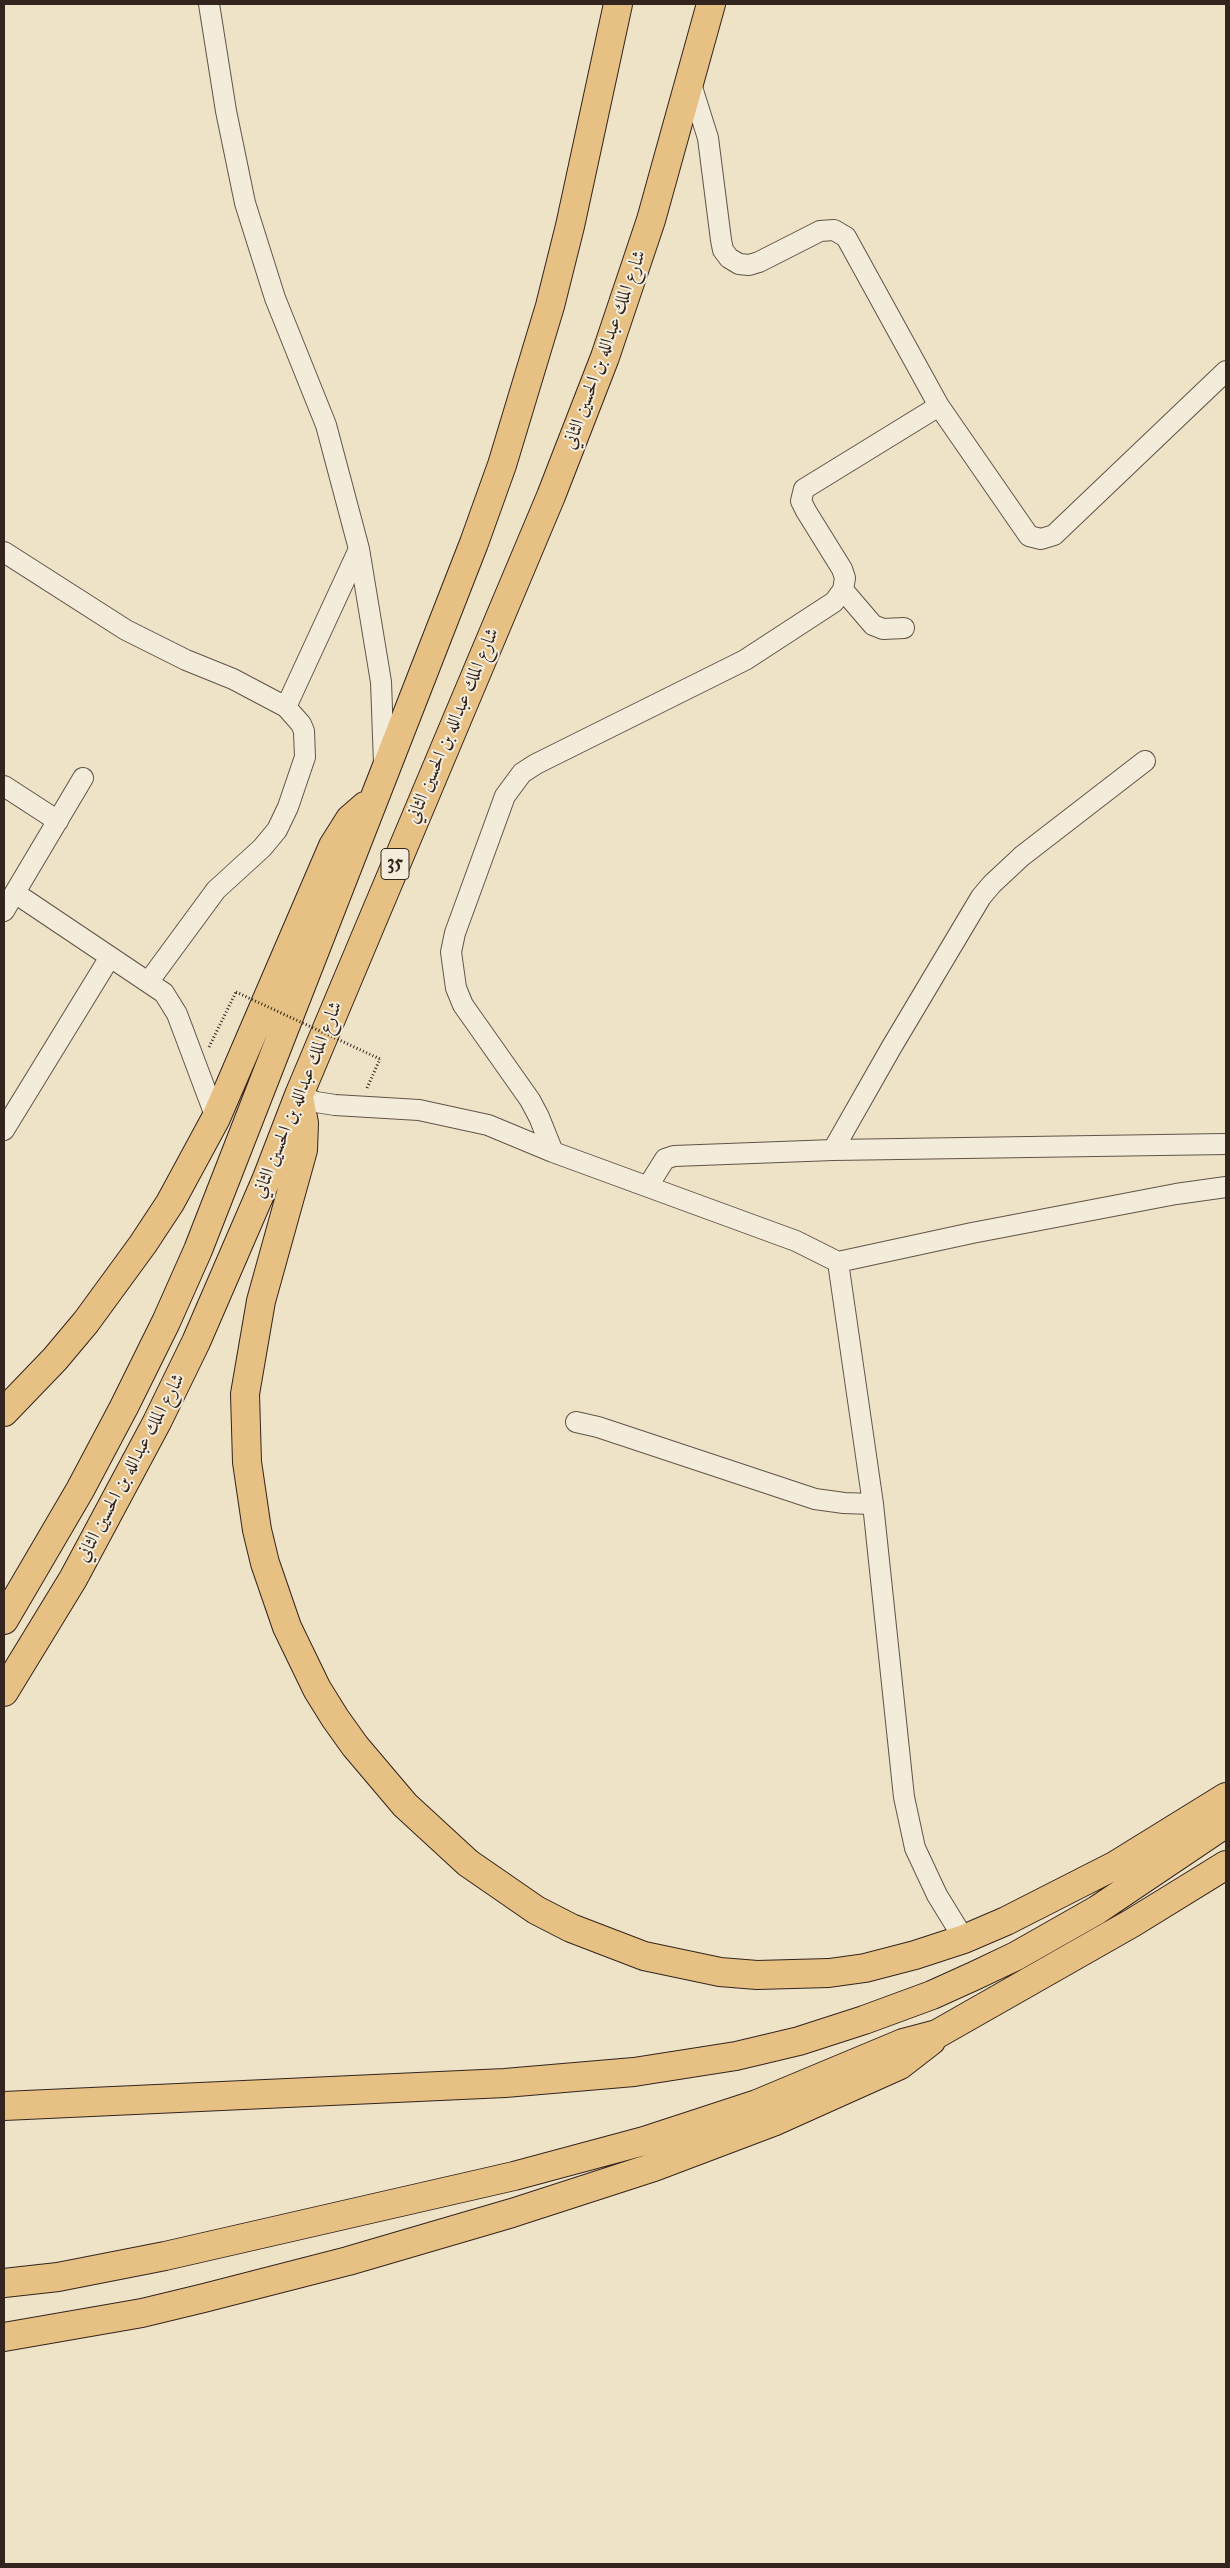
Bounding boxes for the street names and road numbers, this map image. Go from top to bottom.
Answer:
street label: شارع الملك عبدالله بن الحسين الثاني [558,247,652,453]
street label: شارع الملك عبدالله بن الحسين الثاني [401,625,505,827]
road number: 35 [381,849,409,880]
street label: شارع الملك عبدالله بن الحسين الثاني [248,998,348,1202]
street label: شارع الملك عبدالله بن الحسين الثاني [72,1370,190,1566]

